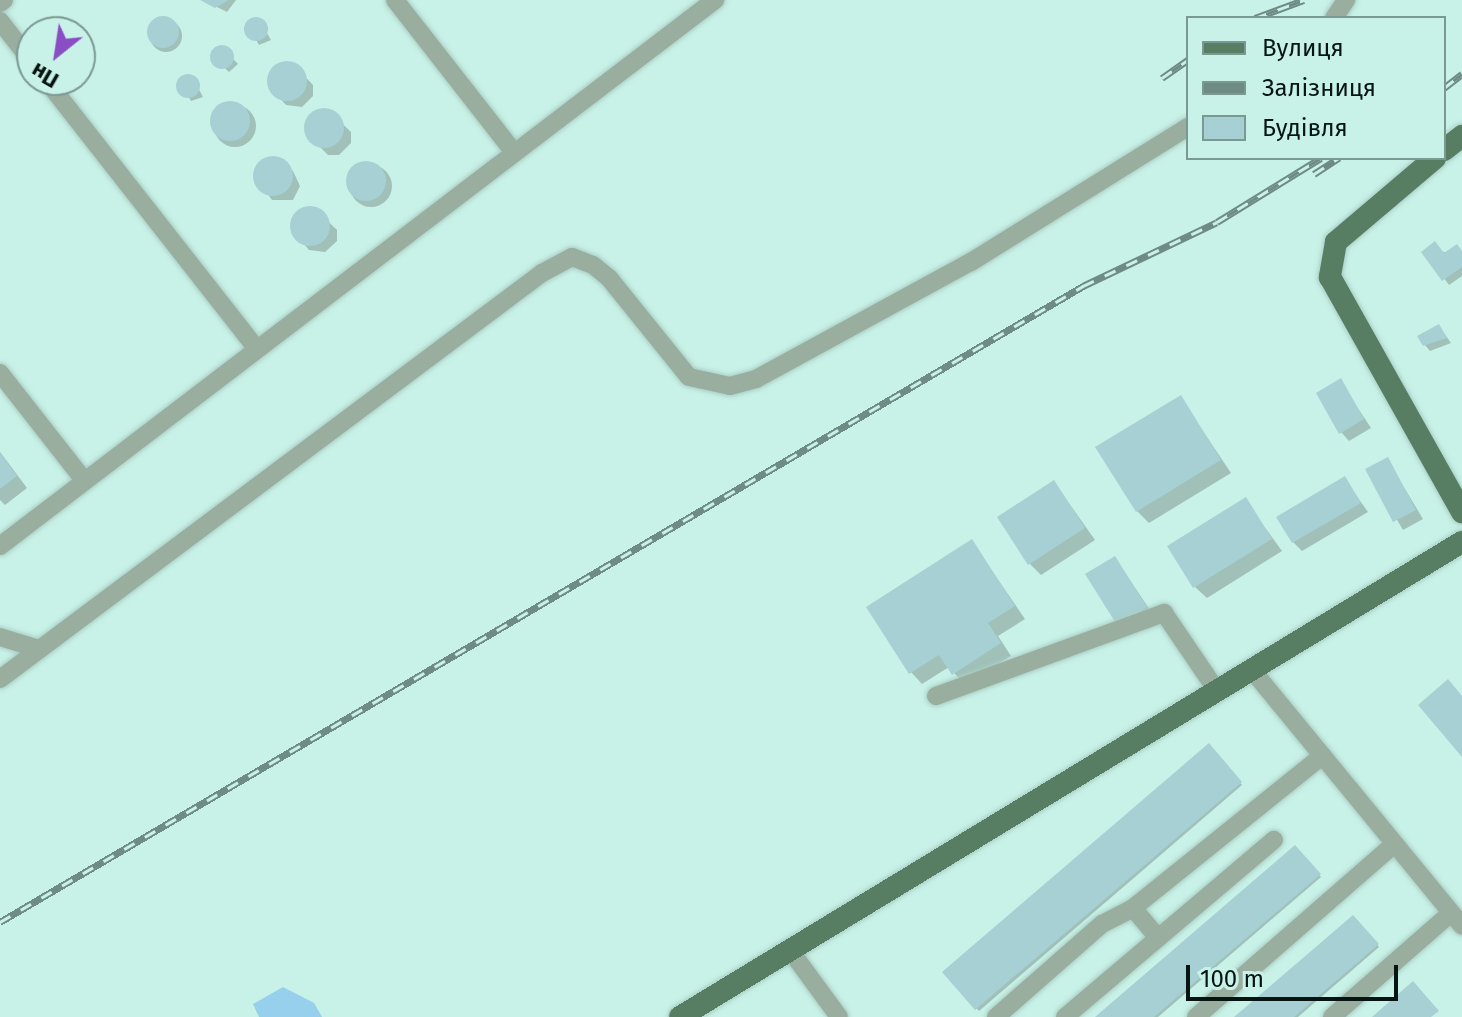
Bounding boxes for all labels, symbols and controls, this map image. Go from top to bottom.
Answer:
north arrow [16,16,96,96]
legend [1186,16,1446,160]
text: Вулиця [1262,34,1344,62]
text: Пн [26,57,63,94]
text: Залізниця [1262,74,1376,102]
text: Будівля [1262,114,1348,142]
scale bar [1190,949,1402,999]
text: 100 m [1200,965,1264,993]

